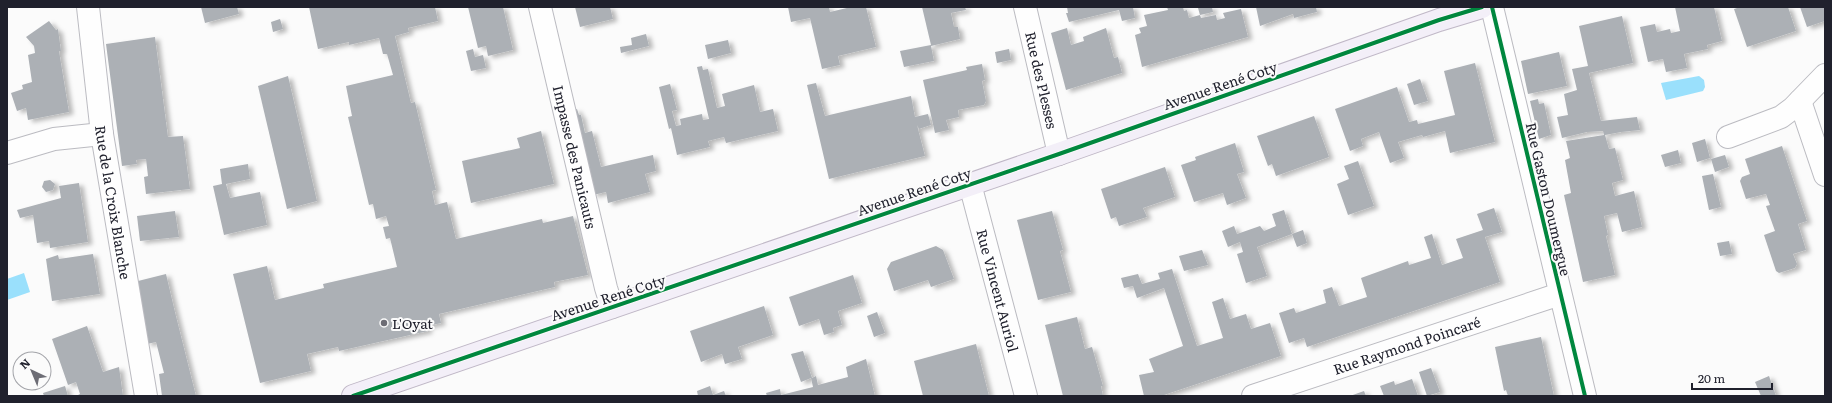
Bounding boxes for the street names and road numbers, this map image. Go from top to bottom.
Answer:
street label: Rue des Plesses [1021,29,1063,131]
street label: Avenue René Coty [1160,56,1281,114]
street label: Impasse des Panicauts [549,83,602,231]
street label: Rue Gaston Doumergue [1522,120,1576,278]
street label: Rue de la Croix Blanche [91,124,136,281]
street label: Avenue René Coty [854,162,975,220]
street label: Rue Vincent Auriol [972,227,1024,354]
street label: Avenue René Coty [548,269,669,325]
street label: Rue Raymond Poincaré [1330,311,1483,379]

